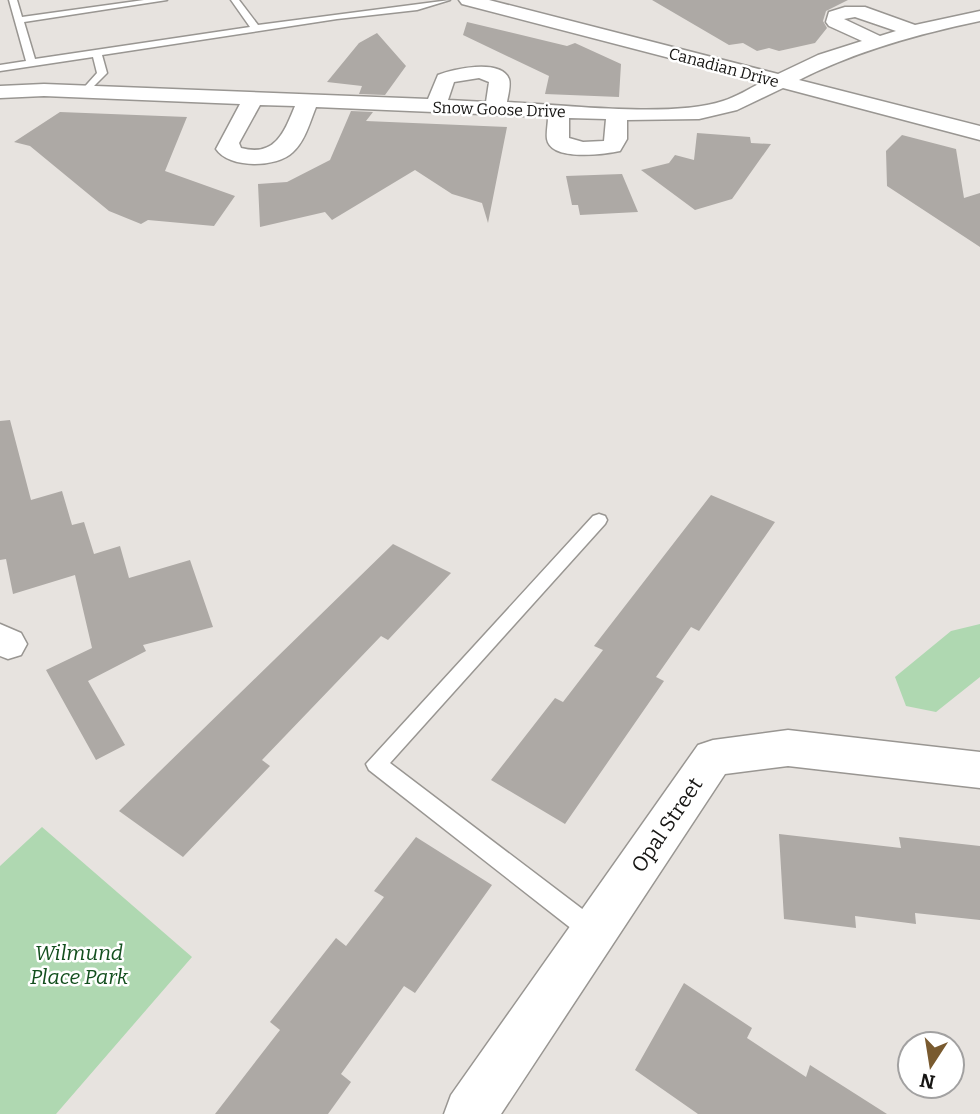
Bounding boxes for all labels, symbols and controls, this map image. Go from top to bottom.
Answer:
street label: Canadian Drive [667,44,781,91]
street label: Snow Goose Drive [432,98,566,121]
street label: Opal Street [626,772,708,877]
park label: Wilmund Place Park [30,940,129,990]
north arrow [896,1030,966,1100]
text: N [918,1068,937,1094]

